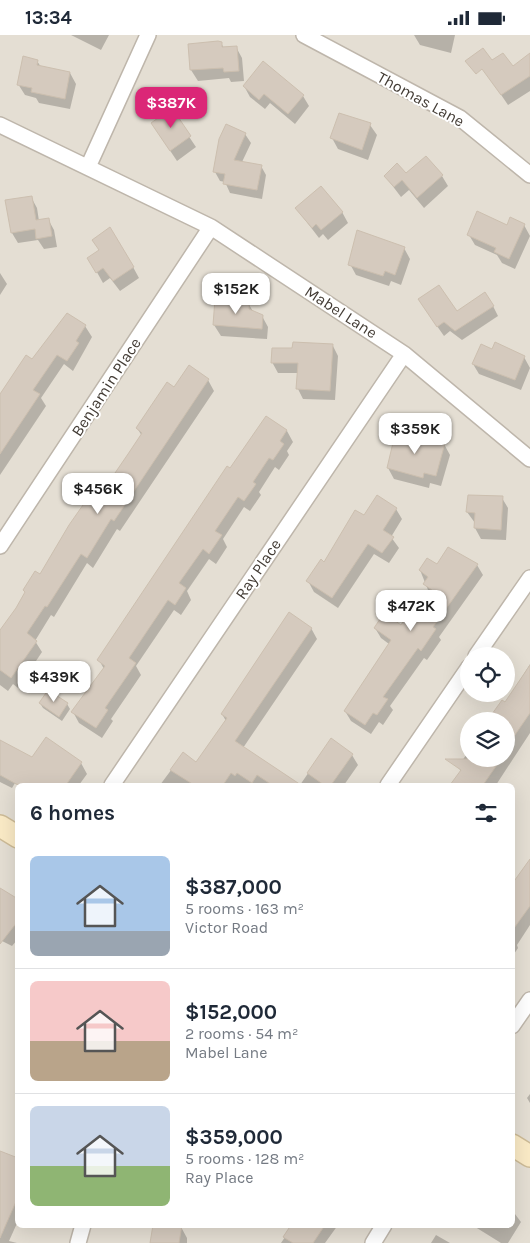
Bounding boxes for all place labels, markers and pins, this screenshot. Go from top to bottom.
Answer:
pin: $387K [136,87,206,129]
pin: $152K [201,273,271,315]
pin: $359K [380,413,450,455]
pin: $456K [63,473,133,515]
pin: $472K [376,589,446,632]
pin: $439K [19,661,89,703]

